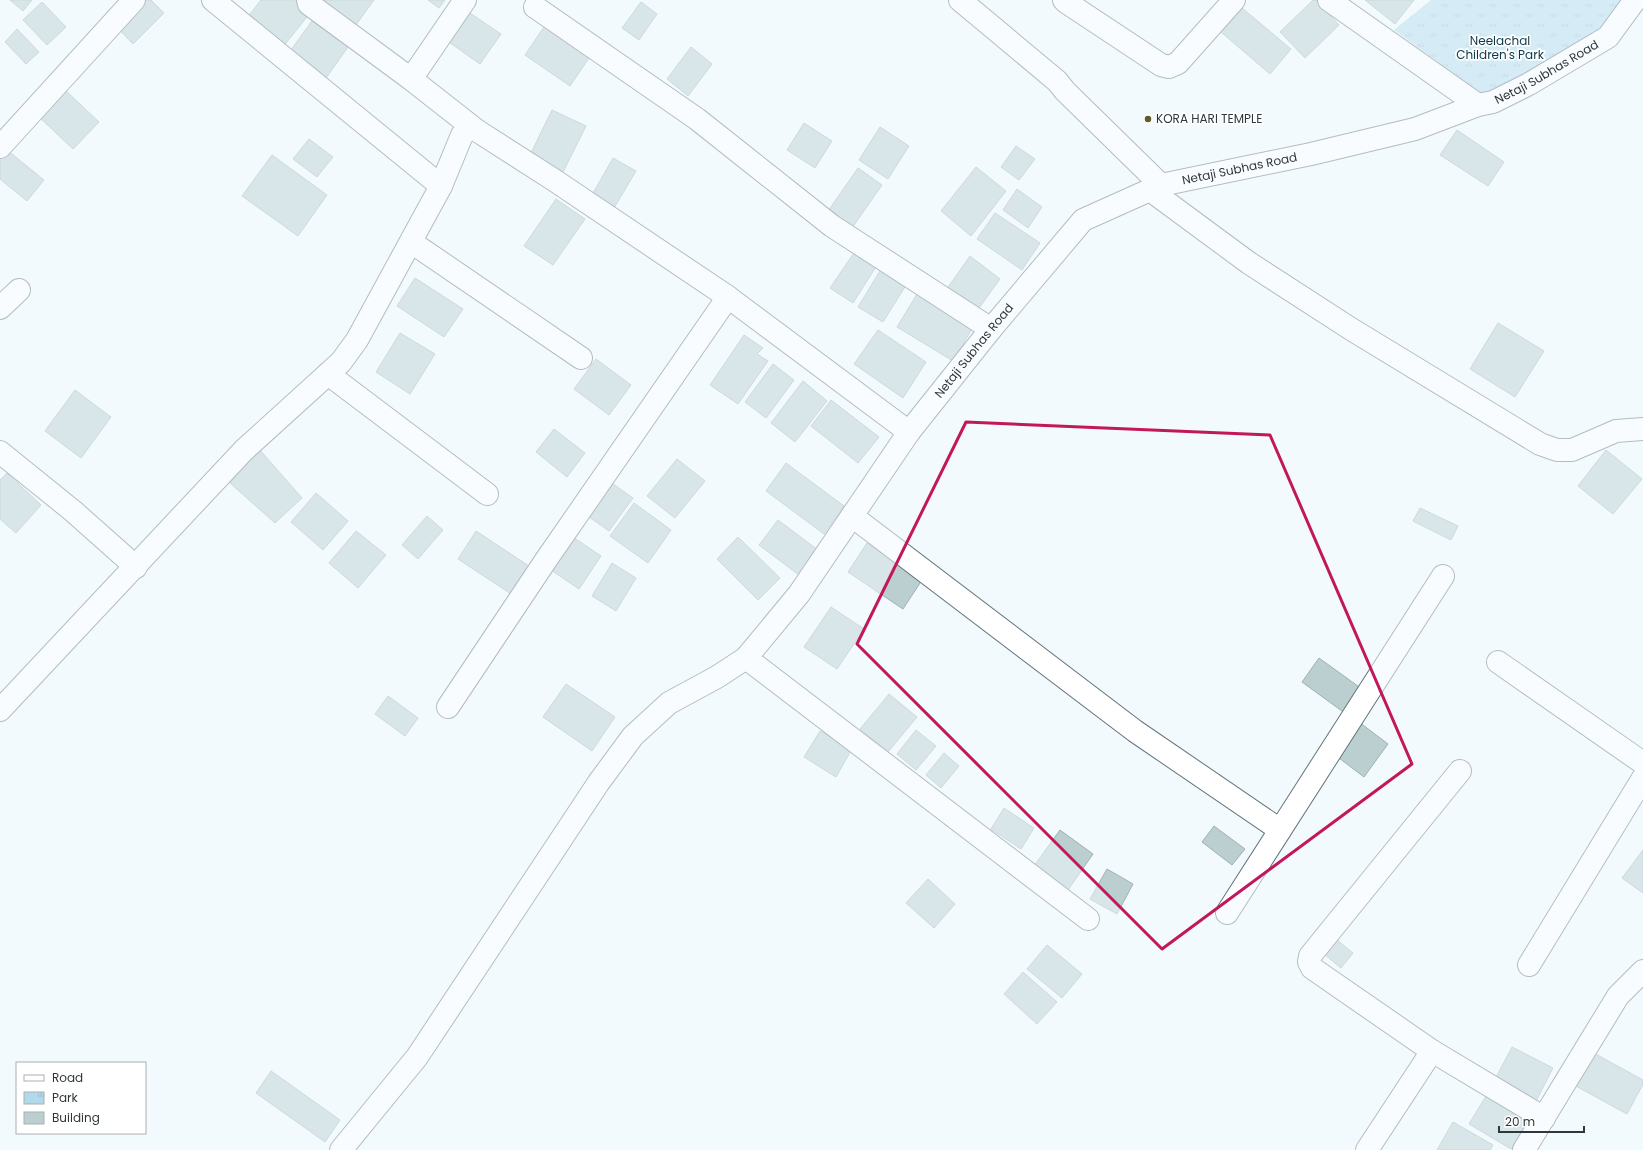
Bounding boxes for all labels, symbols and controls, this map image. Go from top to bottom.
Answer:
park label: Neelachal Children's Park [1456,32,1545,63]
street label: Netaji Subhas Road [1492,36,1601,108]
place label: KORA HARI TEMPLE [1156,110,1262,127]
marker: KORA HARI TEMPLE [1143,114,1153,124]
street label: Netaji Subhas Road [1180,148,1298,188]
street label: Netaji Subhas Road [930,300,1017,401]
legend [16,1062,146,1134]
text: Road [52,1069,83,1086]
text: Park [52,1089,79,1106]
scale bar [1499,1108,1584,1134]
text: Building [52,1109,100,1126]
text: 20 m [1505,1113,1535,1130]

